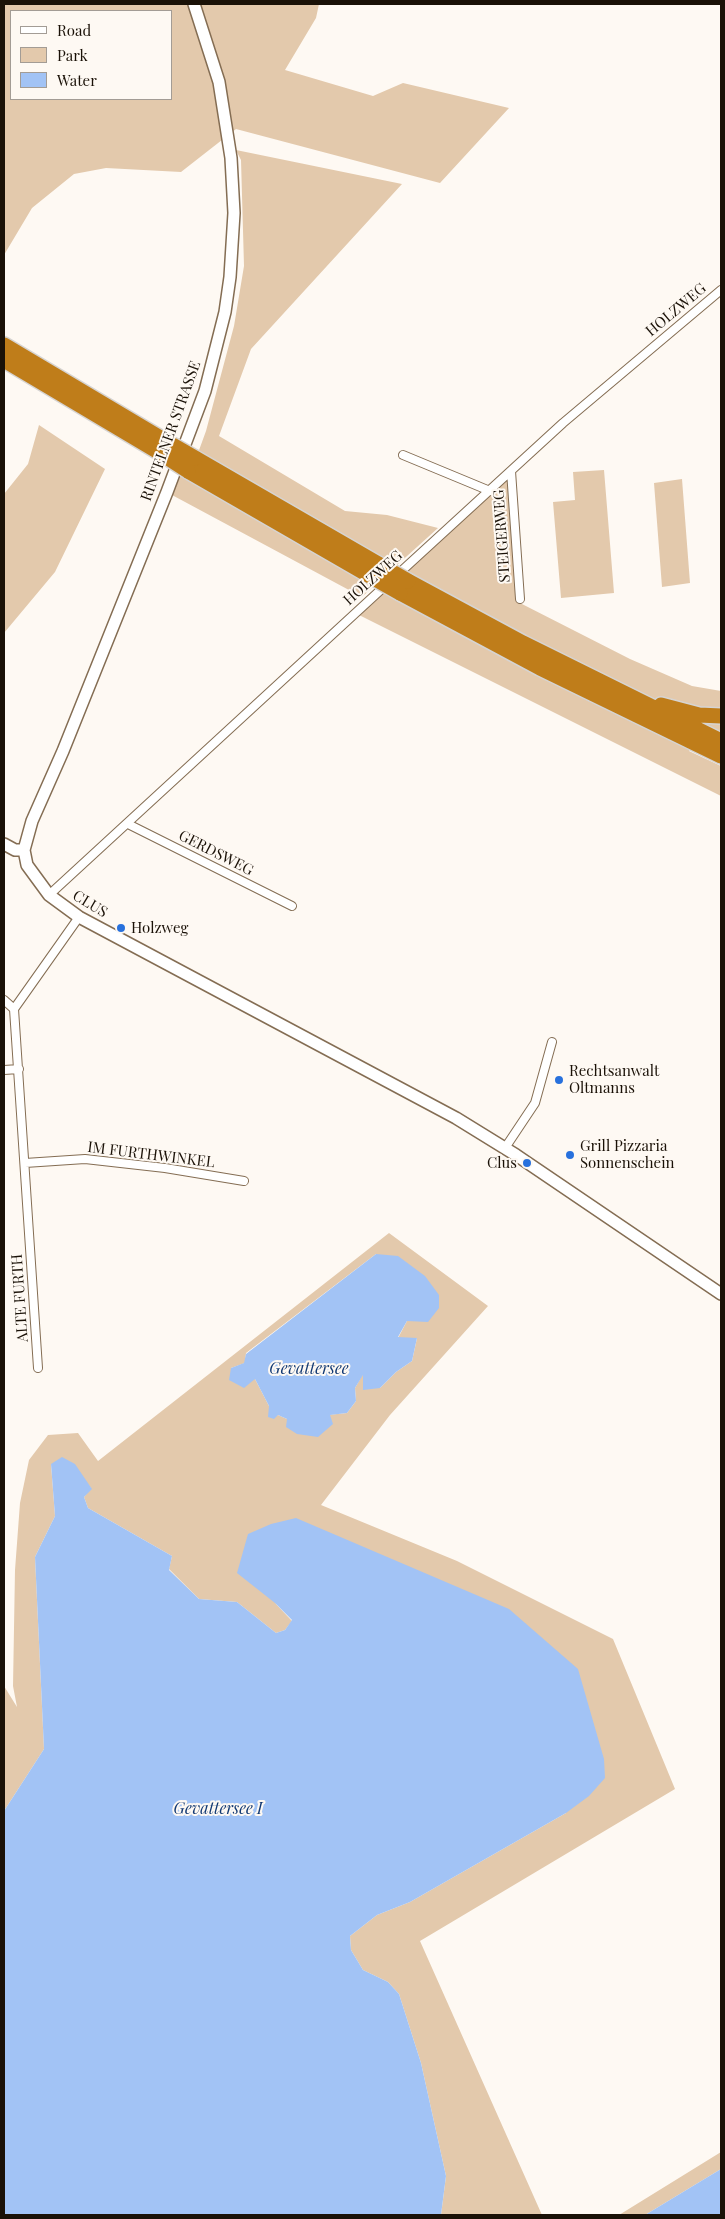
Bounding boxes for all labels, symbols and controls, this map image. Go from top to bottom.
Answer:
legend [10,10,172,100]
text: Road [57,20,91,40]
text: Park [57,45,88,65]
text: Water [57,70,97,90]
street label: HOLZWEG [642,280,710,340]
street label: RINTELNER STRASSE [137,358,205,504]
street label: STEIGERWEG [490,489,514,583]
street label: HOLZWEG [340,547,406,609]
street label: GERDSWEG [176,826,256,880]
street label: CLUS [69,887,111,921]
place label: Holzweg [131,919,189,937]
marker: Holzweg [115,922,127,934]
place label: Rechtsanwalt Oltmanns [569,1062,659,1097]
marker: Rechtsanwalt Oltmanns [553,1074,565,1086]
place label: Grill Pizzaria Sonnenschein [580,1137,675,1172]
street label: IM FURTHWINKEL [86,1138,216,1172]
marker: Grill Pizzaria Sonnenschein [564,1149,576,1161]
place label: Clus [487,1154,517,1172]
marker: Clus [521,1157,533,1169]
street label: ALTE FURTH [8,1253,32,1343]
water label: Gevattersee [269,1359,349,1379]
water label: Gevattersee I [174,1799,262,1819]

